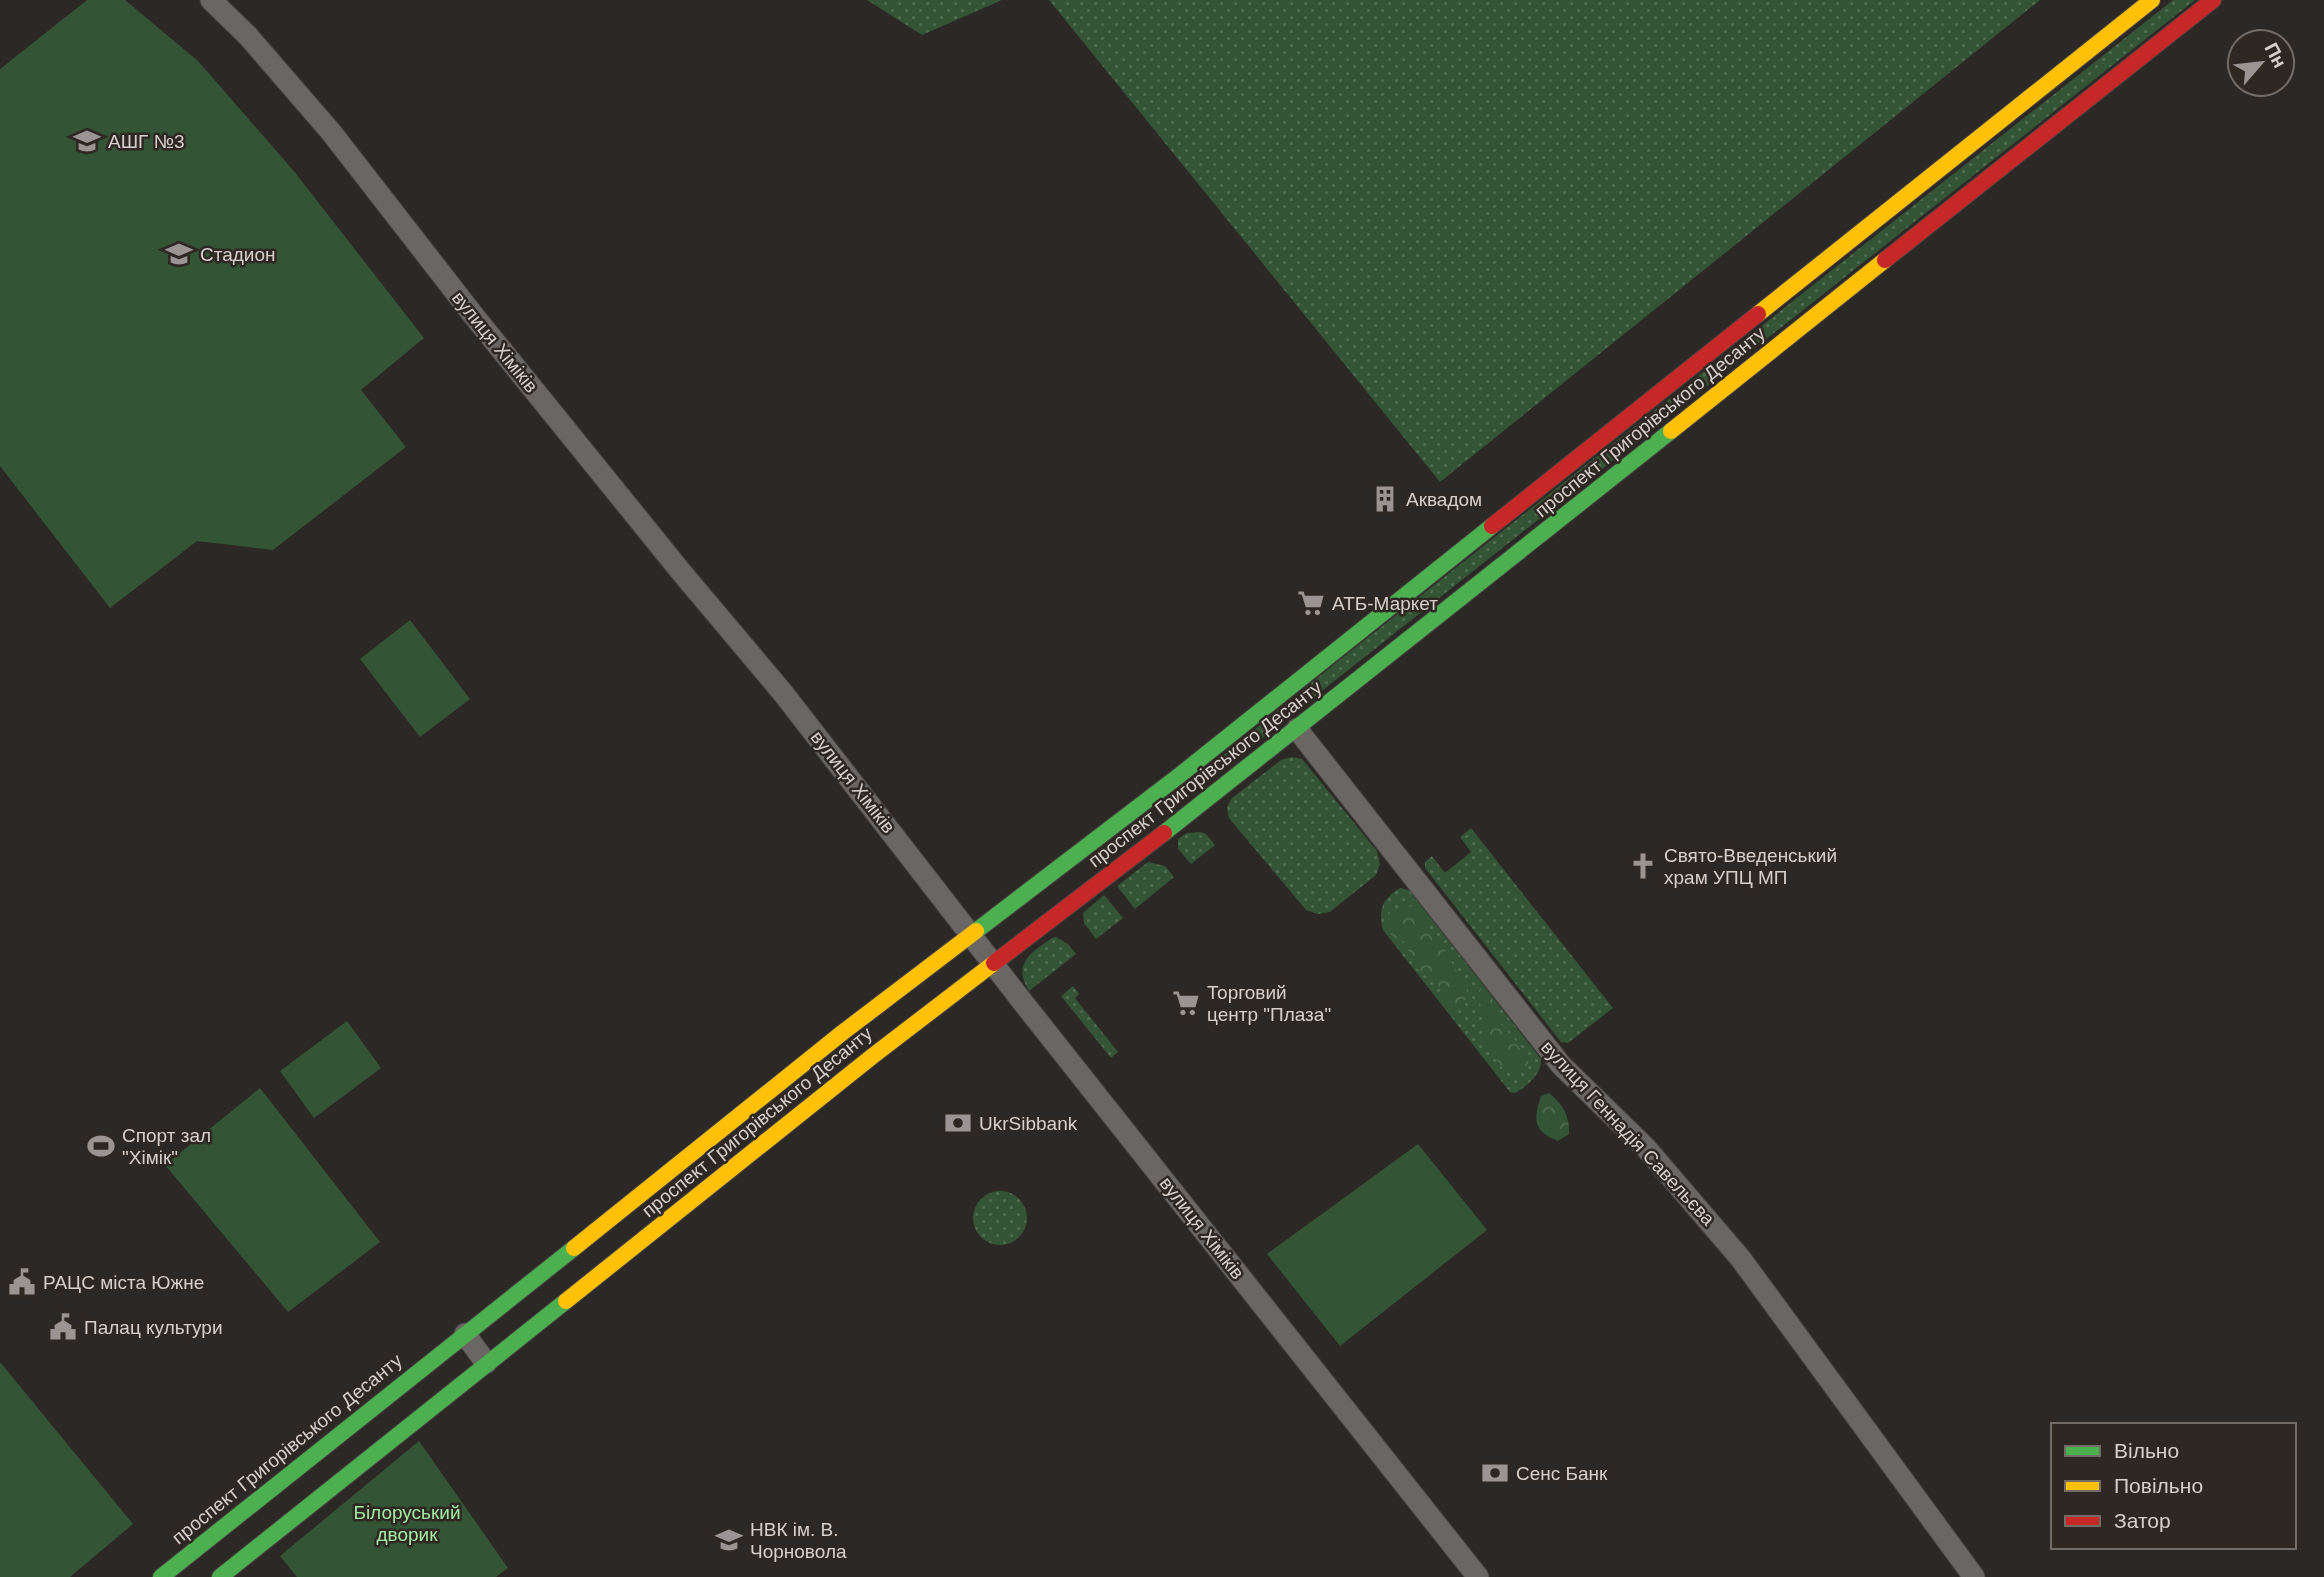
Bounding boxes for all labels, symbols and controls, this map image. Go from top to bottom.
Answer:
north arrow [2226,28,2296,98]
text: Пн [2260,39,2291,71]
school or university icon: АШГ №3 [72,126,102,156]
place label: АШГ №3 [108,131,185,152]
school or university icon: Стадион [164,239,194,269]
place label: Стадион [200,244,276,265]
street label: вулиця Хіміків [448,287,542,397]
street label: проспект Григорівського Десанту [1531,322,1770,521]
building icon: Аквадом [1370,484,1400,514]
place label: Аквадом [1406,489,1482,510]
supermarket icon: АТБ-Маркет [1296,588,1326,618]
place label: АТБ-Маркет [1332,593,1438,614]
street label: проспект Григорівського Десанту [1084,676,1326,871]
street label: вулиця Хіміків [807,727,899,837]
place label: Свято-Введенський храм УПЦ МП [1664,845,1837,888]
church icon: Свято-Введенський храм УПЦ МП [1628,851,1658,881]
place label: Торговий центр "Плаза" [1207,982,1331,1025]
supermarket icon: Торговий центр "Плаза" [1171,988,1201,1018]
street label: проспект Григорівського Десанту [638,1022,877,1221]
street label: вулиця Геннадія Савельєва [1537,1036,1719,1230]
bank icon: UkrSibbank [943,1108,973,1138]
place label: UkrSibbank [979,1113,1078,1134]
place label: Спорт зал "Хімік" [122,1125,211,1168]
sports icon: Спорт зал "Хімік" [86,1131,116,1161]
street label: вулиця Хіміків [1156,1173,1248,1283]
public building icon: РАЦС міста Южне [7,1267,37,1297]
place label: РАЦС міста Южне [43,1272,204,1293]
public building icon: Палац культури [48,1312,78,1342]
place label: Палац культури [84,1317,223,1338]
street label: проспект Григорівського Десанту [168,1349,407,1548]
legend [2051,1423,2296,1549]
text: Вільно [2114,1439,2179,1462]
bank icon: Сенс Банк [1480,1458,1510,1488]
place label: Сенс Банк [1516,1463,1608,1484]
text: Повільно [2114,1474,2203,1497]
park label: Білоруський дворик [353,1502,461,1545]
text: Затор [2114,1509,2171,1532]
place label: НВК ім. В. Чорновола [750,1519,847,1562]
school or university icon: НВК ім. В. Чорновола [714,1525,744,1555]

